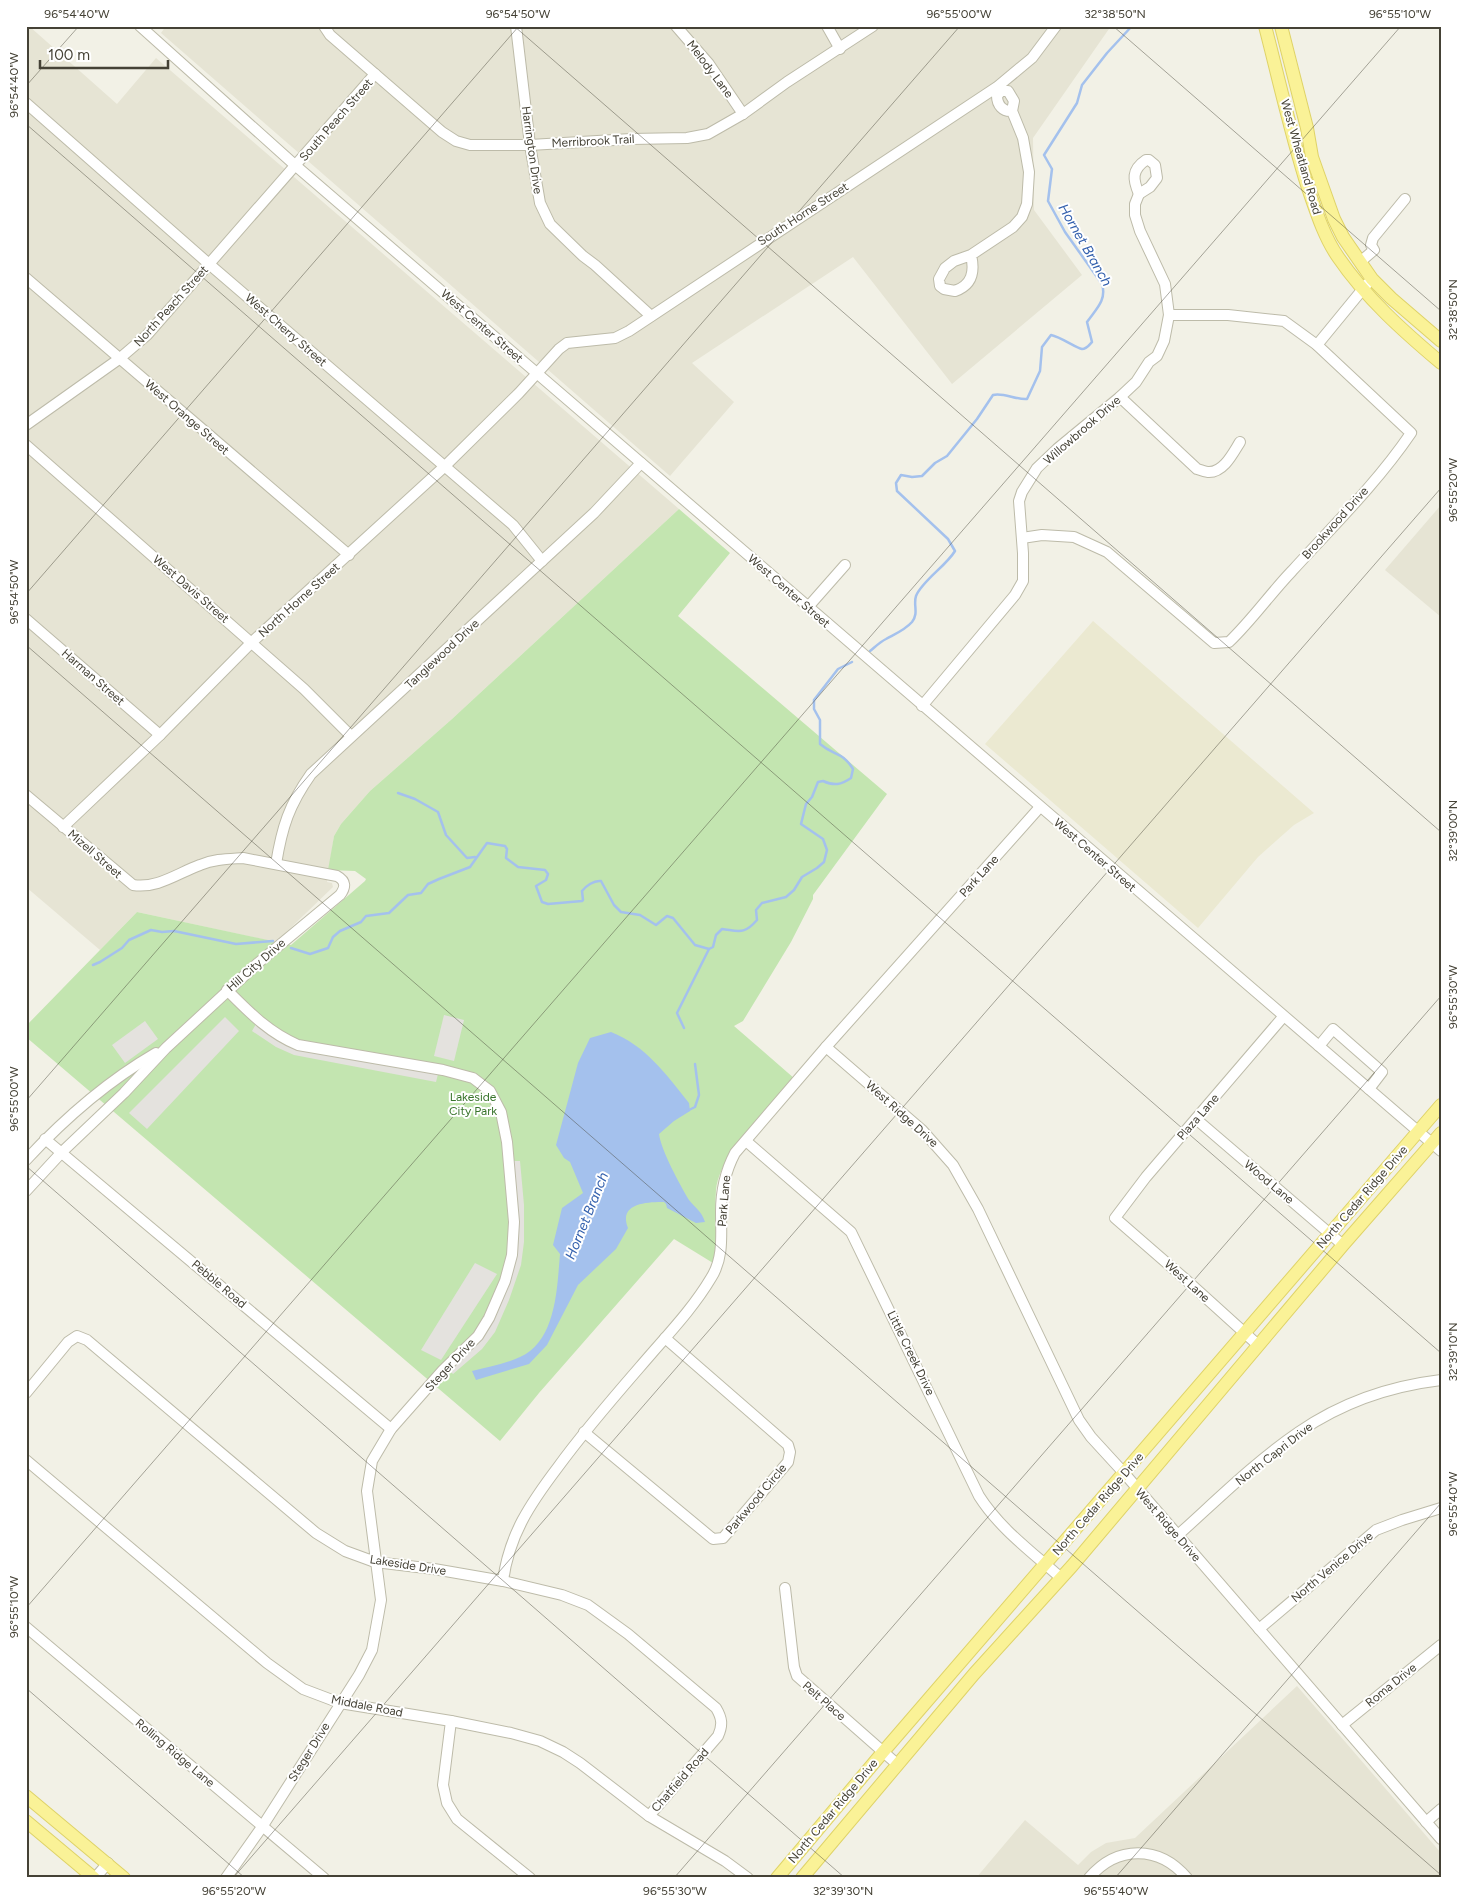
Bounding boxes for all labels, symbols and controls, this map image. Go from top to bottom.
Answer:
text: 96°54'40"W [44,7,110,21]
text: 96°54'50"W [486,7,551,21]
text: 96°55'00"W [927,7,992,21]
text: 32°38'50"N [1084,7,1146,21]
text: 96°55'10"W [1369,7,1432,21]
scale bar [40,38,168,70]
street label: Melody Lane [684,38,736,101]
text: 100 m [48,46,90,64]
text: 96°54'40"W [7,52,21,118]
street label: South Peach Street [296,76,376,164]
street label: West Wheatland Road [1278,98,1324,216]
street label: Harrington Drive [519,105,545,195]
street label: Merribrook Trail [551,132,635,150]
street label: South Horne Street [755,179,851,248]
water label: Hornet Branch [1055,201,1116,289]
street label: North Peach Street [131,262,211,349]
text: 32°38'50"N [1446,279,1460,341]
street label: West Center Street [438,287,526,366]
street label: West Cherry Street [242,291,330,370]
street label: West Orange Street [142,377,232,458]
street label: Willowbrook Drive [1041,392,1124,467]
text: 96°55'20"W [1446,458,1460,522]
street label: Brookwood Drive [1299,484,1371,562]
street label: West Davis Street [150,552,232,626]
street label: West Center Street [745,552,833,631]
text: 96°54'50"W [7,559,21,624]
street label: North Horne Street [256,560,343,640]
street label: Tanglewood Drive [402,616,482,692]
street label: Harman Street [59,646,128,708]
text: 32°39'00"N [1446,800,1460,862]
street label: West Center Street [1051,816,1139,895]
street label: Mizell Street [65,827,125,882]
street label: Park Lane [957,852,1002,900]
street label: Hill City Drive [224,935,288,994]
text: 96°55'30"W [1446,965,1460,1029]
text: 96°55'00"W [7,1066,21,1131]
street label: West Ridge Drive [863,1078,941,1150]
park label: Lakeside City Park [449,1090,497,1118]
street label: Plaza Lane [1174,1091,1222,1143]
street label: North Cedar Ridge Drive [1314,1142,1411,1251]
street label: Wood Lane [1241,1157,1297,1207]
water label: Hornet Branch [562,1170,612,1262]
street label: Park Lane [715,1174,733,1227]
street label: Pebble Road [189,1257,249,1311]
street label: West Lane [1161,1257,1213,1305]
street label: Little Creek Drive [884,1308,938,1398]
text: 32°39'10"N [1446,1322,1460,1382]
street label: Steger Drive [422,1335,478,1394]
street label: North Capri Drive [1233,1419,1316,1488]
street label: North Cedar Ridge Drive [1050,1449,1147,1558]
street label: Parkwood Circle [723,1461,790,1537]
text: 96°55'40"W [1446,1471,1460,1536]
street label: West Ridge Drive [1132,1486,1204,1565]
street label: North Venice Drive [1288,1529,1376,1605]
street label: Lakeside Drive [369,1552,448,1578]
text: 96°55'10"W [7,1575,21,1638]
street label: Roma Drive [1363,1660,1420,1710]
street label: Pelt Place [800,1679,849,1724]
street label: Middale Road [330,1692,404,1720]
street label: Rolling Ridge Lane [133,1716,218,1790]
street label: Steger Drive [285,1720,333,1784]
street label: Chatfield Road [648,1745,712,1815]
street label: North Cedar Ridge Drive [785,1756,881,1866]
text: 96°55'20"W [202,1884,266,1898]
text: 96°55'30"W [643,1884,707,1898]
text: 32°39'30"N [813,1884,873,1898]
text: 96°55'40"W [1084,1884,1149,1898]

